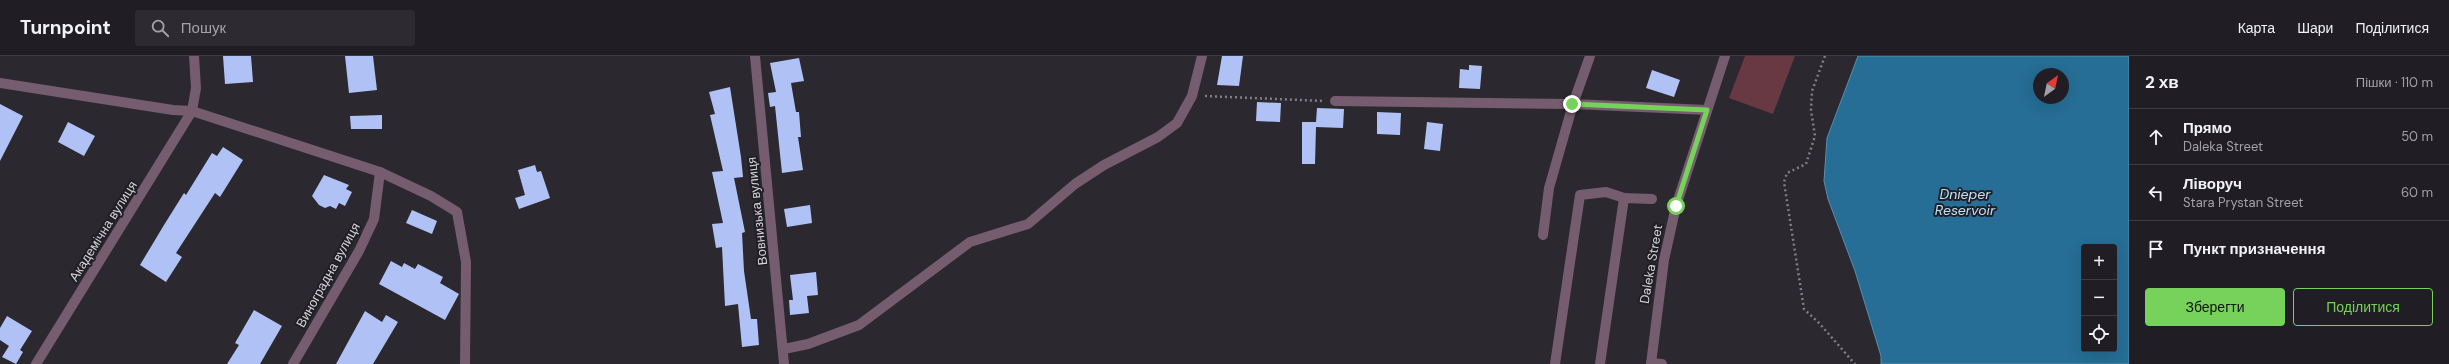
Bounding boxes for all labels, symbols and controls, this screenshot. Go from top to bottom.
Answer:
search box [135,10,415,46]
text: Turnpoint [20,15,111,40]
icon: search [149,17,171,39]
text: Пошук [181,18,226,38]
text: Карта [2238,19,2275,37]
text: Шари [2297,19,2333,37]
text: Поділитися [2355,19,2429,37]
north arrow [2033,68,2069,104]
text: 2 хв [2145,71,2179,93]
text: Пішки · 110 m [2356,74,2433,91]
route end [1563,95,1581,113]
text: Прямо [2183,118,2232,138]
icon: ahead [2145,126,2167,148]
text: 50 m [2401,128,2433,145]
text: Daleka Street [2183,138,2263,155]
street label: Вовнизька вулиця [743,156,771,266]
text: Ліворуч [2183,174,2242,194]
street label: Академічна вулиця [65,178,141,284]
icon: left [2145,182,2167,204]
text: 60 m [2401,184,2433,201]
water label: Dnieper Reservoir [1935,185,1996,219]
text: Stara Prystan Street [2183,194,2303,211]
route start [1667,197,1685,215]
street label: Виноградна вулиця [292,220,364,330]
street label: Daleka Street [1636,223,1666,305]
icon: arrive [2145,238,2167,260]
text: Пункт призначення [2183,239,2325,259]
map controls [2081,244,2117,352]
button: + [2081,244,2117,280]
button: − [2081,280,2117,316]
button: Зберегти [2145,288,2285,326]
button: Поділитися [2293,288,2433,326]
button: locate [2081,316,2117,352]

